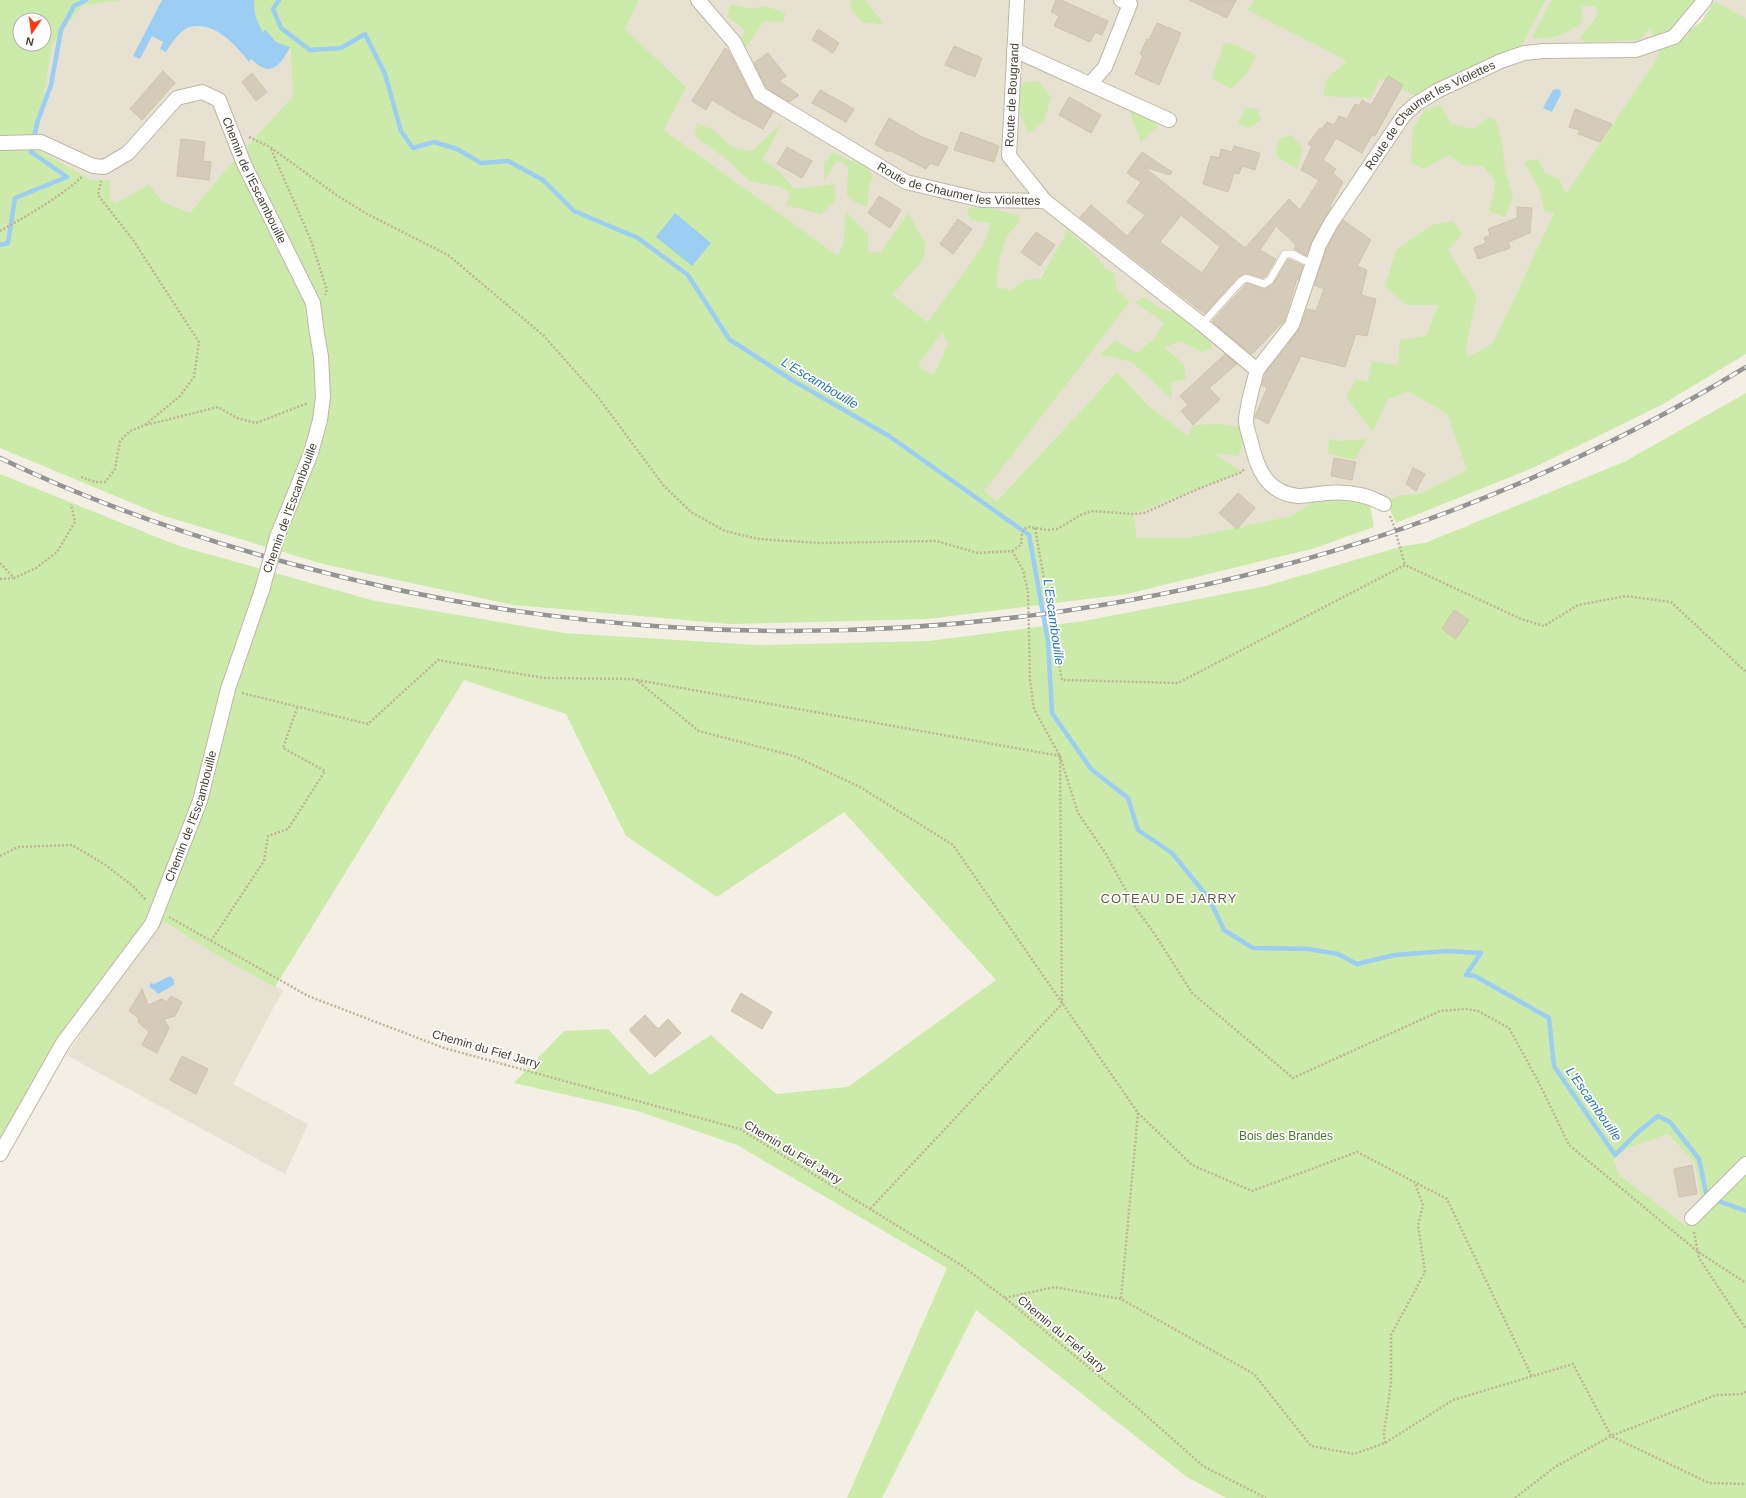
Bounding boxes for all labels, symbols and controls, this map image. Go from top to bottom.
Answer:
north arrow [12,12,52,52]
text: N [24,35,35,48]
street label: Route de Bougrand [1002,43,1022,147]
street label: Route de Chaumet les Violettes [1362,58,1497,172]
street label: Chemin de l'Escambouille [219,115,290,246]
street label: Route de Chaumet les Violettes [875,159,1040,208]
water label: L'Escambouille [779,354,861,412]
street label: Chemin de l'Escambouille [260,441,320,575]
water label: L'Escambouille [1041,578,1067,666]
street label: Chemin de l'Escambouille [162,749,219,884]
district label: COTEAU DE JARRY [1101,891,1237,906]
street label: Chemin du Fief Jarry [431,1027,541,1071]
water label: L'Escambouille [1563,1064,1625,1144]
street label: Chemin du Fief Jarry [742,1117,844,1187]
park label: Bois des Brandes [1239,1129,1333,1143]
street label: Chemin du Fief Jarry [1015,1293,1109,1375]

